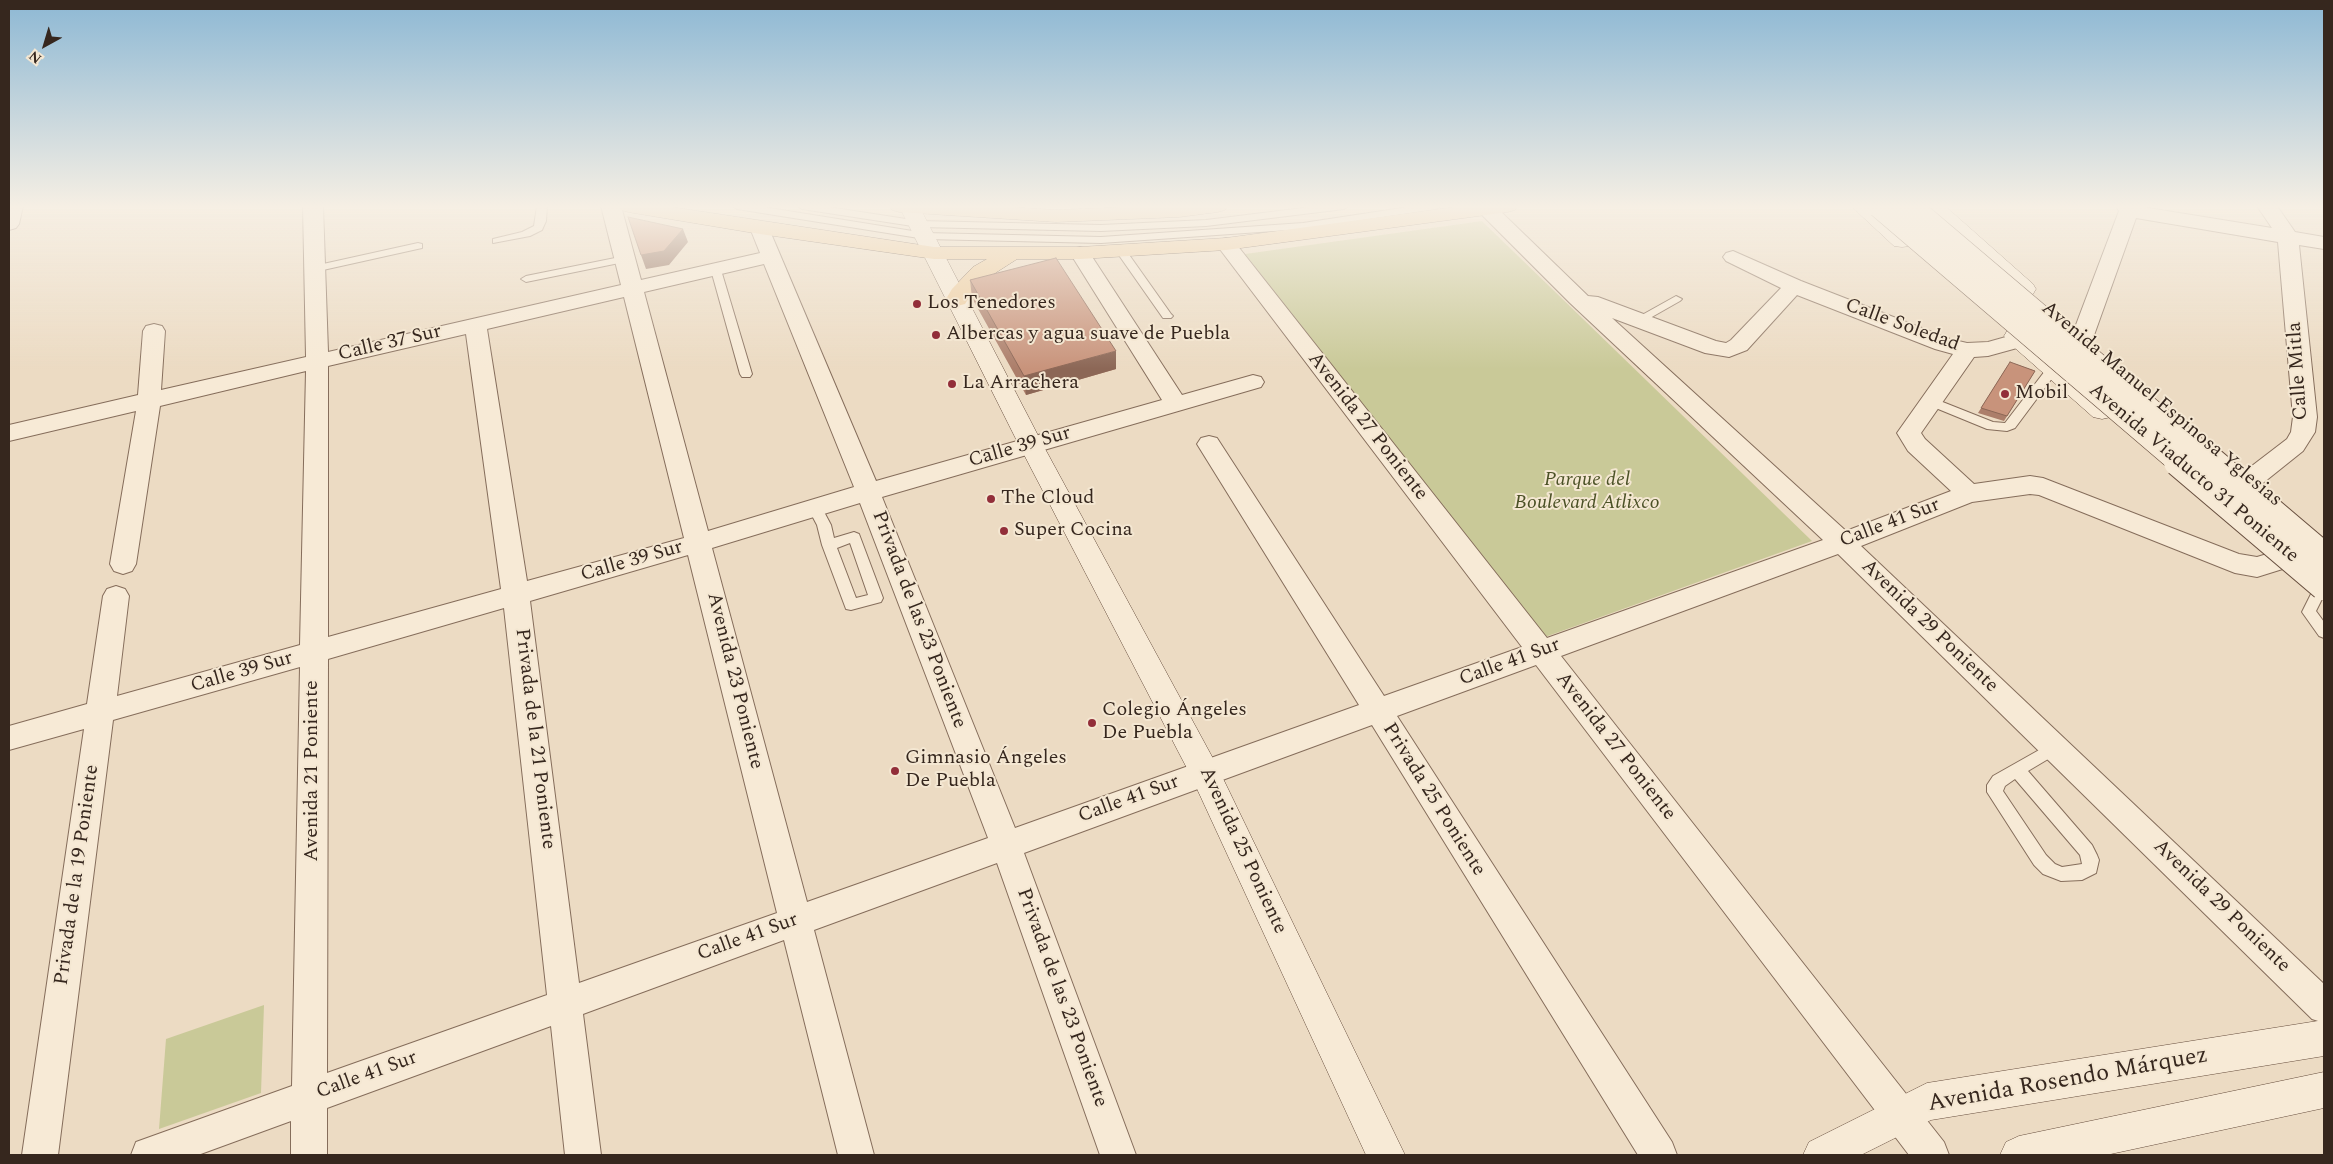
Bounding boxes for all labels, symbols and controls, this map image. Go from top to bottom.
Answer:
north arrow [20,20,70,70]
text: N [24,45,46,69]
place label: Los Tenedores [927,292,1056,316]
street label: Calle Soledad [1841,294,1963,358]
street label: Avenida Manuel Espinosa Yglesias [2036,297,2286,513]
marker: Los Tenedores [911,298,923,310]
street label: Calle 37 Sur [336,320,444,368]
street label: Calle Mitla [2284,321,2314,421]
place label: Albercas y agua suave de Puebla [946,323,1230,347]
marker: Albercas y agua suave de Puebla [930,329,942,341]
street label: Avenida 27 Poniente [1302,348,1432,506]
place label: La Arrachera [962,372,1079,396]
marker: La Arrachera [946,378,958,390]
street label: Avenida Viaducto 31 Poniente [2083,379,2303,569]
place label: Mobil [2015,382,2068,406]
marker: Mobil [1999,388,2011,400]
street label: Calle 39 Sur [966,422,1074,474]
park label: Parque del Boulevard Atlixco [1514,469,1660,516]
place label: The Cloud [1001,487,1094,511]
marker: The Cloud [985,493,997,505]
street label: Calle 41 Sur [1836,494,1944,554]
street label: Privada de las 23 Poniente [865,508,971,732]
place label: Super Cocina [1014,519,1132,543]
marker: Super Cocina [998,525,1010,537]
street label: Calle 39 Sur [578,536,686,588]
street label: Avenida 29 Poniente [1855,555,2003,699]
street label: Avenida 23 Poniente [700,590,768,772]
street label: Privada de la 21 Poniente [509,627,559,851]
street label: Calle 41 Sur [1456,634,1564,692]
street label: Calle 39 Sur [188,647,296,699]
street label: Avenida 27 Poniente [1550,668,1680,826]
street label: Avenida 21 Poniente [301,680,325,862]
place label: Colegio Ángeles De Puebla [1102,699,1247,746]
marker: Colegio Ángeles De Puebla [1086,717,1098,729]
street label: Privada 25 Poniente [1376,719,1490,881]
place label: Gimnasio Ángeles De Puebla [905,747,1067,794]
street label: Privada de la 19 Poniente [51,763,105,987]
street label: Avenida 25 Poniente [1193,764,1291,938]
marker: Gimnasio Ángeles De Puebla [889,765,901,777]
street label: Calle 41 Sur [1075,771,1183,829]
street label: Avenida 29 Poniente [2147,835,2295,979]
street label: Privada de las 23 Poniente [1010,885,1112,1111]
street label: Calle 41 Sur [694,909,802,967]
street label: Avenida Rosendo Márquez [1926,1042,2210,1120]
street label: Calle 41 Sur [313,1047,421,1105]

